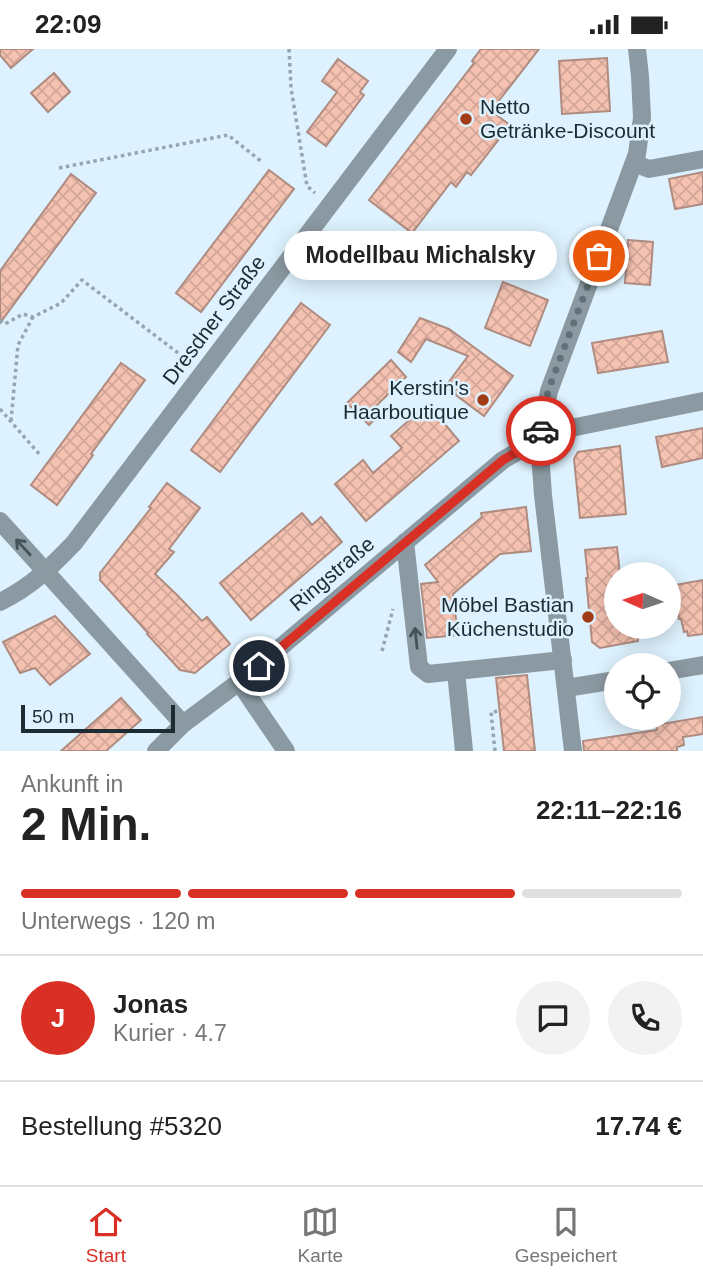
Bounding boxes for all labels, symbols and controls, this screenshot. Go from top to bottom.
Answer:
text: 22:09 [35,9,102,39]
place label: Netto Getränke-Discount [480,95,655,142]
marker: Netto Getränke-Discount [458,111,474,127]
pin [569,226,629,286]
callout: Modellbau Michalsky [284,231,557,281]
icon: bag [580,237,618,275]
text: Modellbau Michalsky [305,242,536,268]
street label: Dresdner Straße [158,251,269,389]
place label: Kerstin's Haarboutique [343,376,469,423]
marker: Kerstin's Haarboutique [475,392,491,408]
courier [506,396,576,466]
icon: car [522,412,560,450]
street label: Ringstraße [285,532,378,615]
one-way arrow [15,539,32,556]
north arrow [604,562,681,639]
map controls [604,562,681,730]
place label: Möbel Bastian Küchenstudio [441,593,574,640]
marker: Möbel Bastian Küchenstudio [580,609,596,625]
one-way arrow [409,628,422,650]
pin [229,636,289,696]
icon: home [240,647,278,685]
button: locate [604,653,681,730]
scale bar [21,702,175,734]
text: 50 m [32,706,74,727]
text: Ankunft in [21,771,123,797]
text: 22:11–22:16 [536,795,682,825]
text: 2 Min. [21,798,151,850]
text: Unterwegs · 120 m [21,908,215,934]
button: chat [516,981,590,1055]
button: phone [608,981,682,1055]
text: Jonas [113,989,188,1019]
text: J [51,1003,65,1033]
text: Kurier · 4.7 [113,1020,227,1046]
text: Bestellung #5320 [21,1111,222,1141]
text: 17.74 € [595,1111,682,1141]
tab: Start [86,1203,126,1267]
tab: Karte [298,1203,343,1267]
tab: Gespeichert [515,1203,617,1267]

